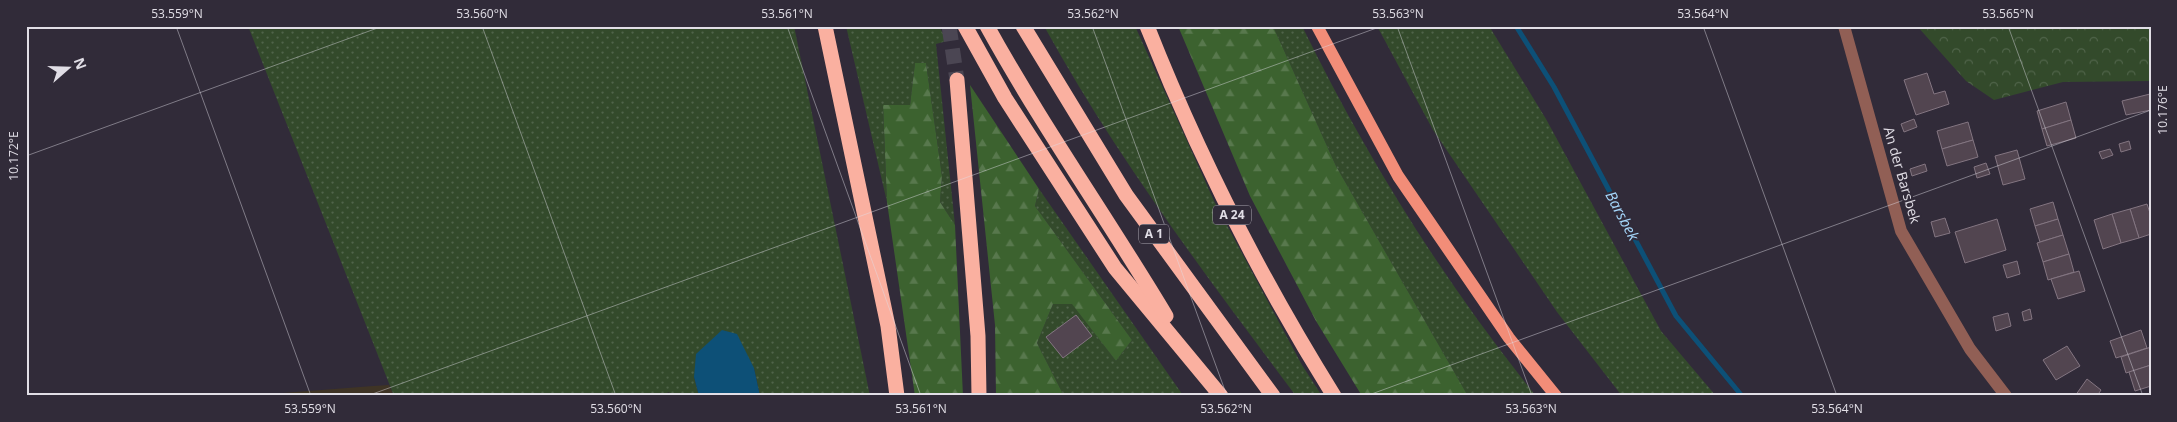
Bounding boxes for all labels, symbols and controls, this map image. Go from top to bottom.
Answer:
text: 53.559°N [151,5,203,22]
text: 53.560°N [456,5,508,22]
text: 53.561°N [761,5,813,22]
text: 53.562°N [1067,5,1119,22]
text: 53.563°N [1372,5,1424,22]
text: 53.564°N [1677,5,1729,22]
text: 53.565°N [1982,5,2034,22]
north arrow [42,42,92,92]
text: N [70,55,92,72]
text: 10.176°E [2154,85,2171,135]
street label: An der Barsbek [1880,124,1926,226]
text: 10.172°E [5,131,22,181]
water label: Barsbek [1602,187,1645,244]
road number: A 24 [1213,206,1251,224]
road number: A 1 [1139,224,1169,243]
text: 53.559°N [284,400,336,417]
text: 53.560°N [590,400,642,417]
text: 53.561°N [895,400,947,417]
text: 53.562°N [1200,400,1252,417]
text: 53.563°N [1505,400,1557,417]
text: 53.564°N [1811,400,1863,417]

